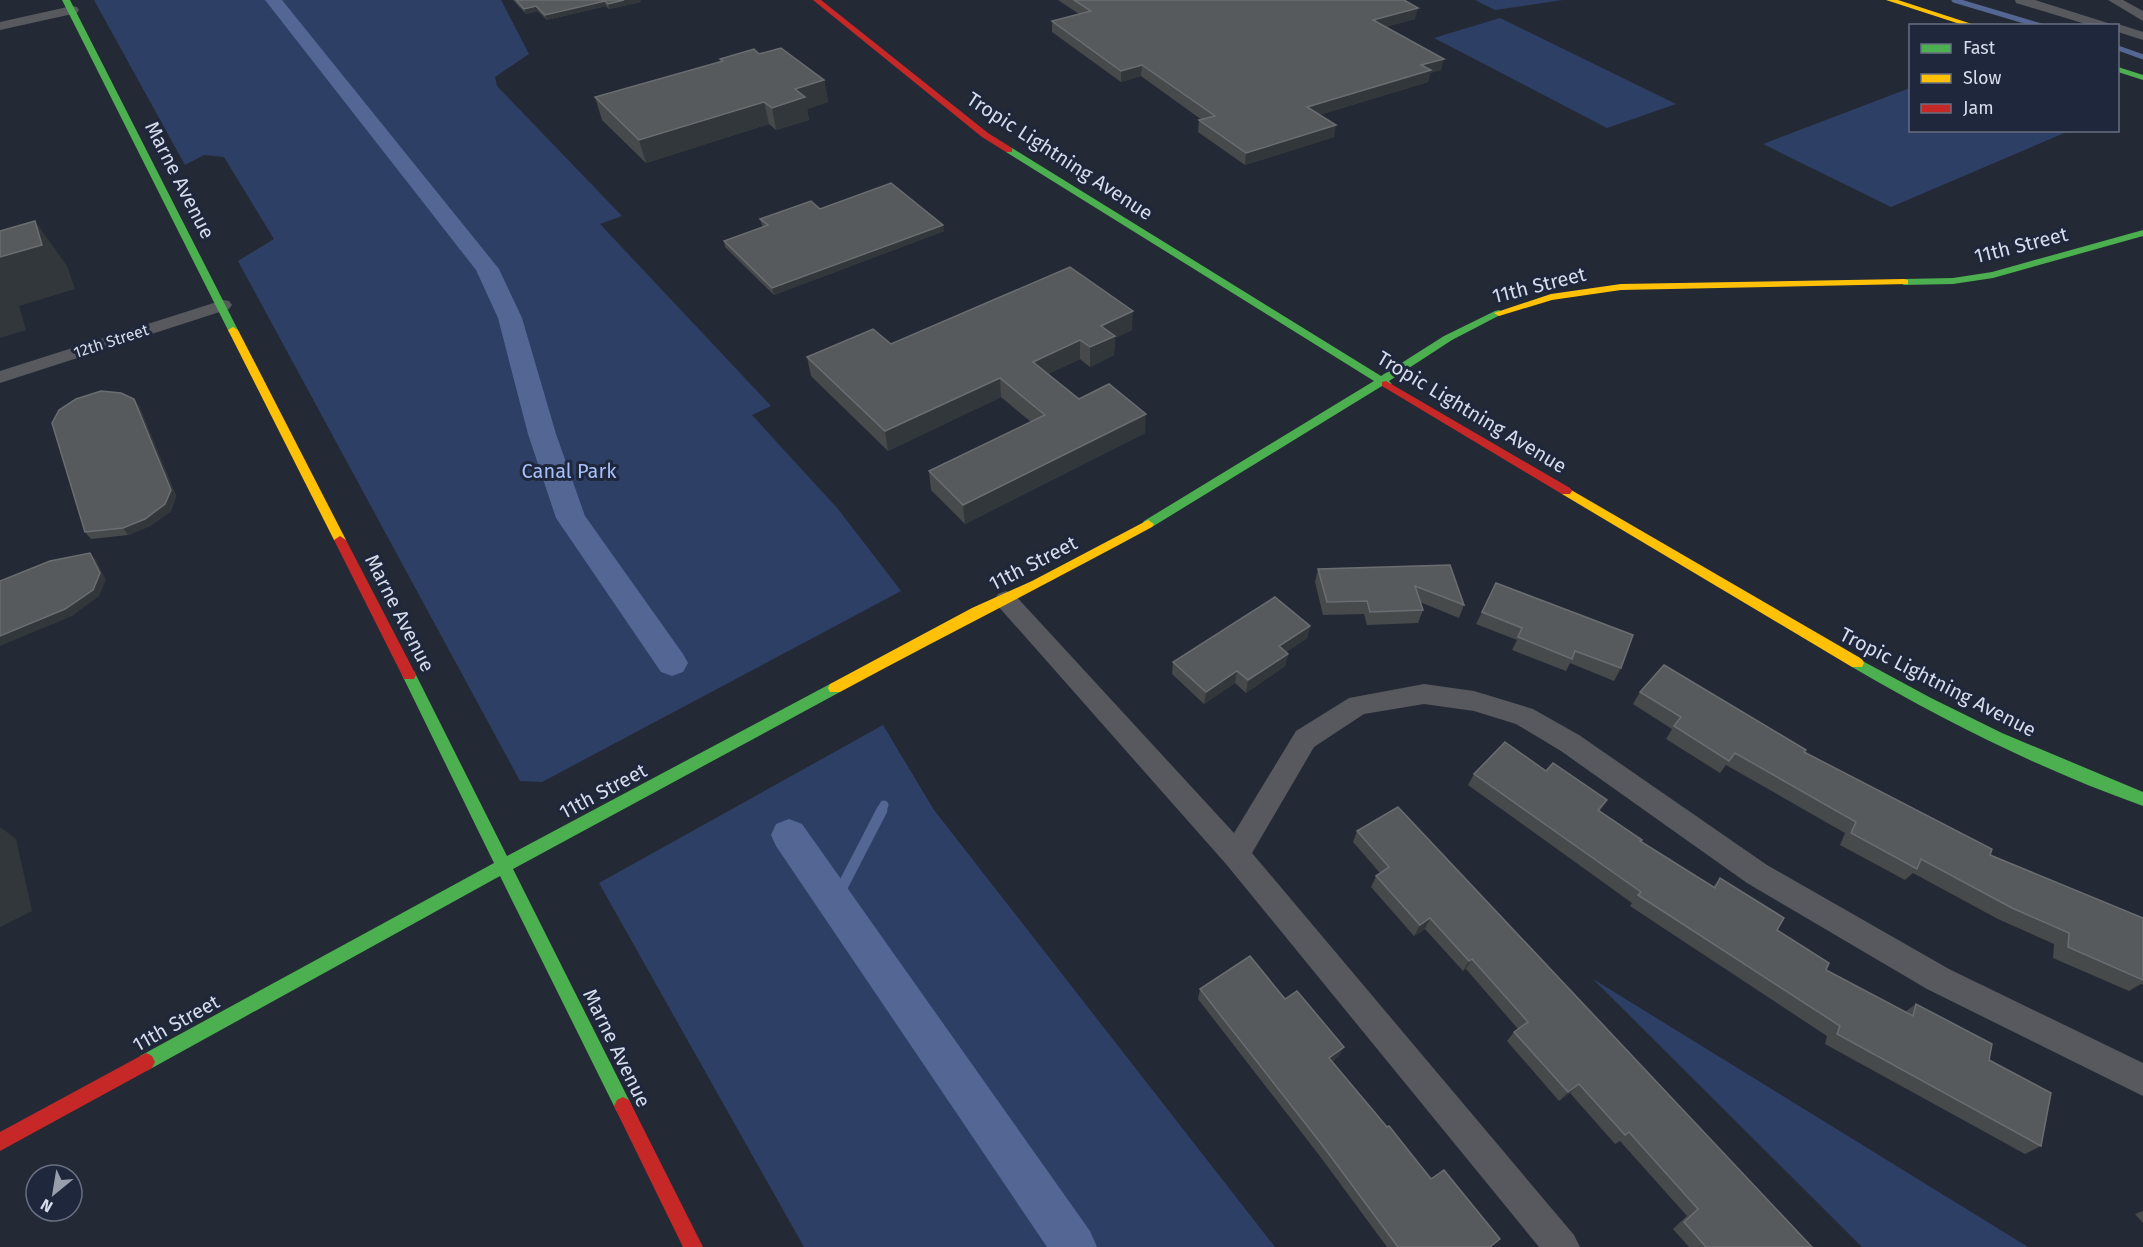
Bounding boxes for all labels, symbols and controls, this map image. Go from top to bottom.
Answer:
legend [1909,24,2119,132]
text: Fast [1963,37,1996,59]
text: Slow [1963,67,2002,89]
street label: Tropic Lightning Avenue [962,87,1158,225]
text: Jam [1963,97,1994,119]
street label: Marne Avenue [140,117,220,243]
street label: 11th Street [1972,222,2071,268]
street label: 11th Street [1490,262,1589,308]
street label: 12th Street [71,320,151,362]
street label: Tropic Lightning Avenue [1373,346,1571,478]
park label: Canal Park [522,459,617,483]
street label: 11th Street [985,530,1082,595]
street label: Marne Avenue [360,550,440,676]
street label: Tropic Lightning Avenue [1836,622,2040,742]
street label: 11th Street [555,758,651,824]
street label: Marne Avenue [578,985,656,1111]
street label: 11th Street [128,989,224,1057]
north arrow [24,1163,84,1223]
text: N [37,1195,56,1216]

